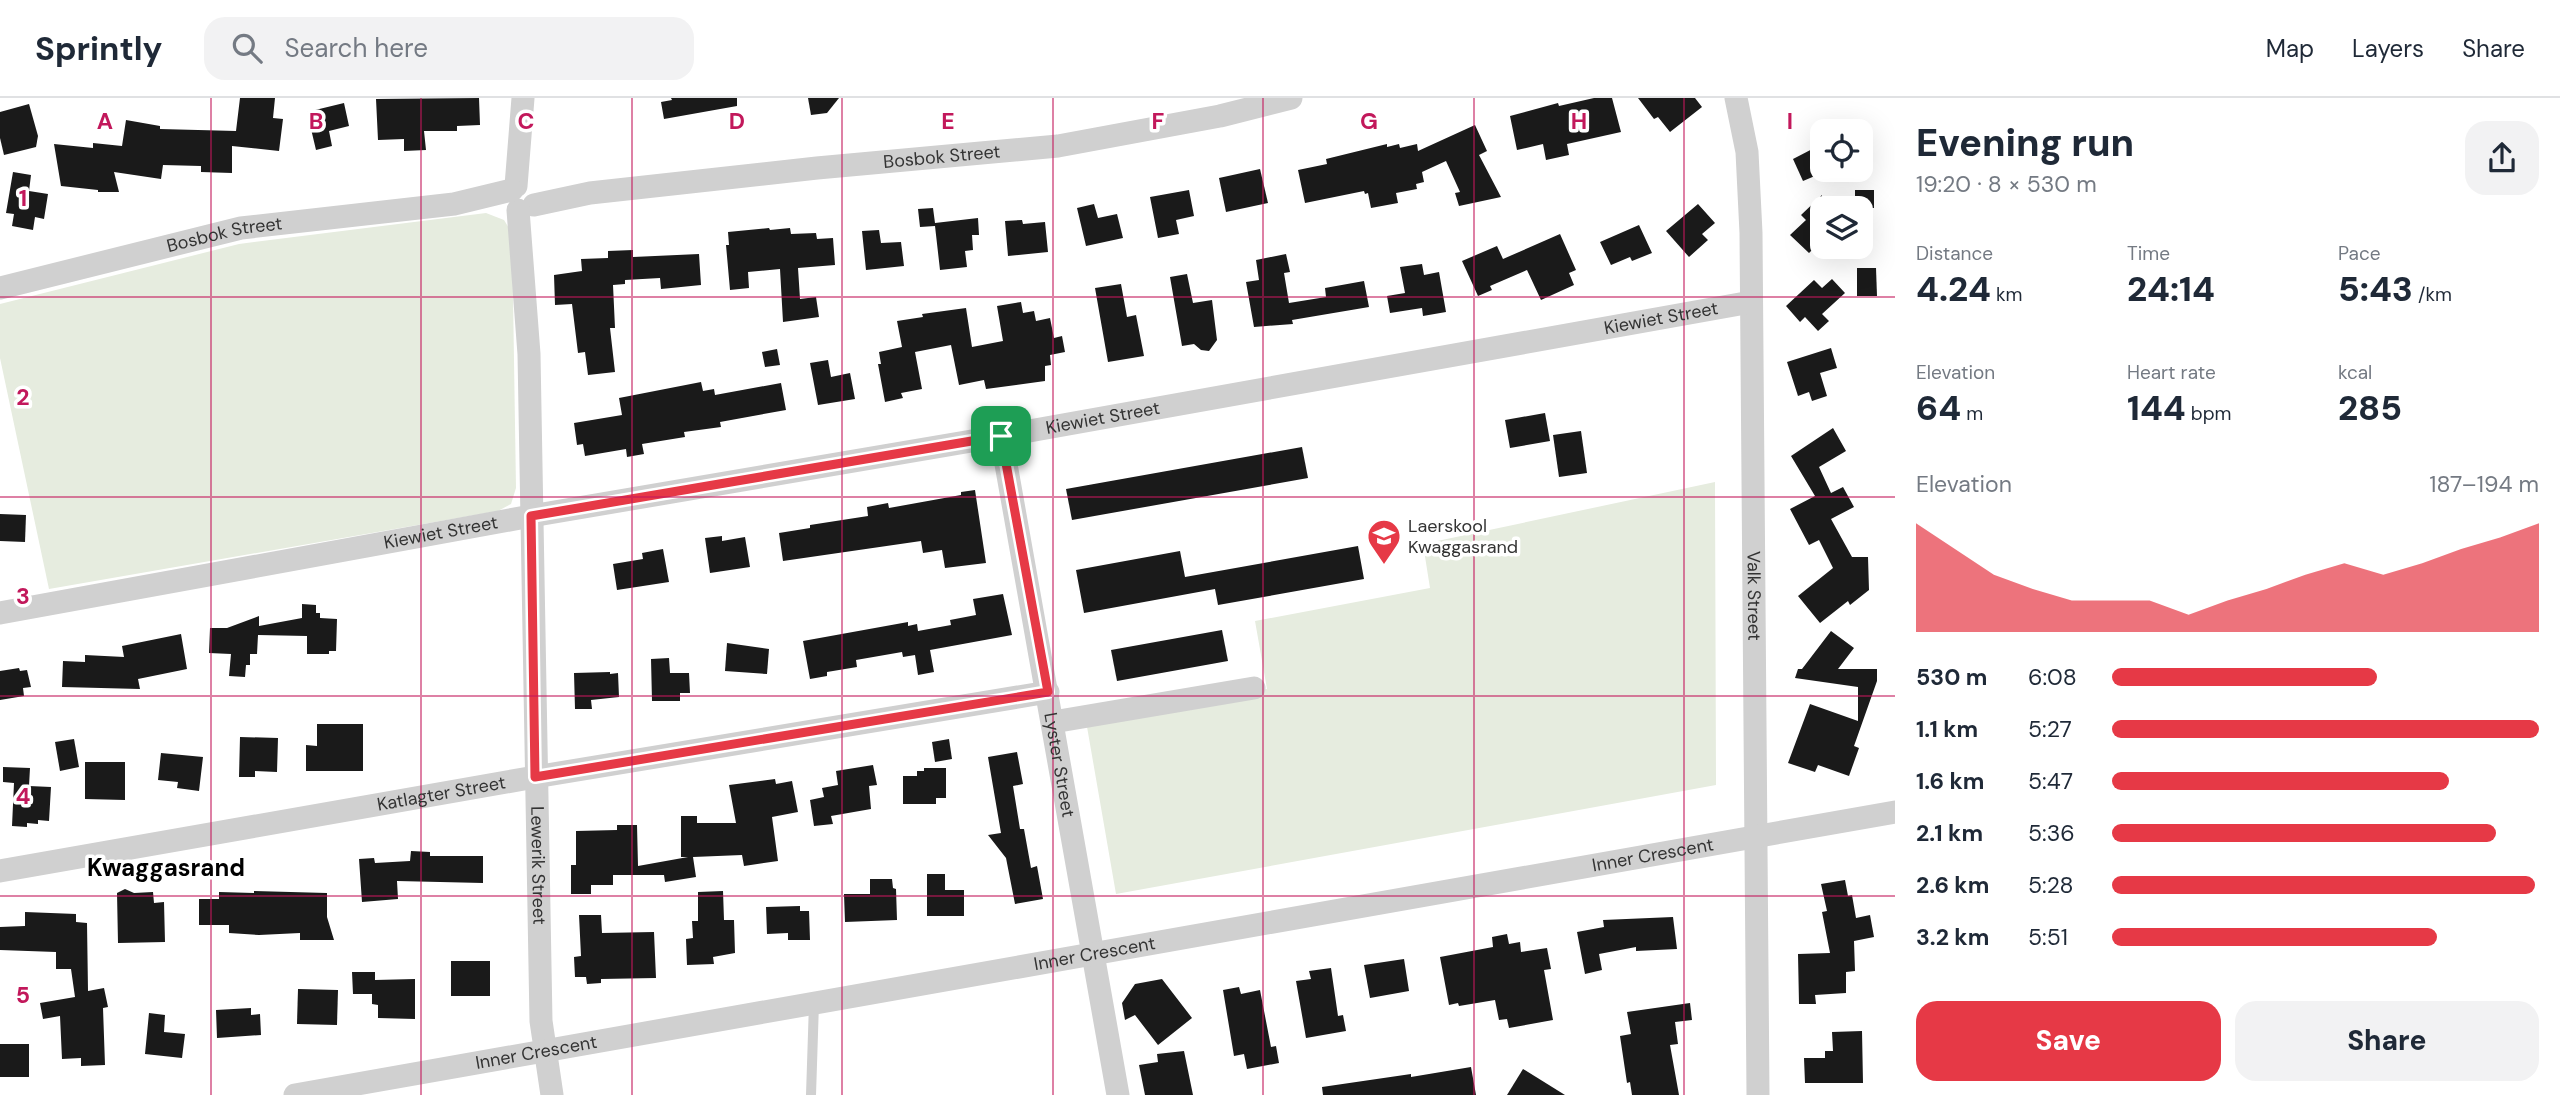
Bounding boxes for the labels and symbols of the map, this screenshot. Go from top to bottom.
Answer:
text: A [97,106,113,136]
text: B [309,106,323,136]
text: C [518,106,534,136]
text: D [729,106,745,136]
text: E [941,106,955,136]
text: F [1152,106,1165,136]
text: G [1360,106,1378,136]
text: H [1571,106,1587,136]
text: I [1787,106,1793,136]
street label: Bosbok Street [882,139,1001,174]
text: 1 [19,183,27,213]
street label: Bosbok Street [164,211,283,258]
street label: Kiewiet Street [1602,296,1720,340]
text: 2 [16,382,30,412]
street label: Kiewiet Street [1044,396,1162,440]
pin [971,406,1031,466]
street label: Kiewiet Street [382,510,500,555]
place label: Laerskool Kwaggasrand [1408,514,1518,559]
school or university icon: Laerskool Kwaggasrand [1365,517,1403,566]
street label: Valk Street [1742,551,1766,641]
text: 3 [16,581,30,611]
street label: Lyster Street [1038,711,1080,819]
street label: Katlagter Street [375,770,507,817]
text: 4 [16,781,31,811]
street label: Lewerik Street [525,806,551,925]
street label: Inner Crescent [1590,832,1716,877]
district label: Kwaggasrand [87,852,245,883]
street label: Inner Crescent [1032,931,1157,976]
text: 5 [16,980,30,1010]
street label: Inner Crescent [474,1030,599,1075]

